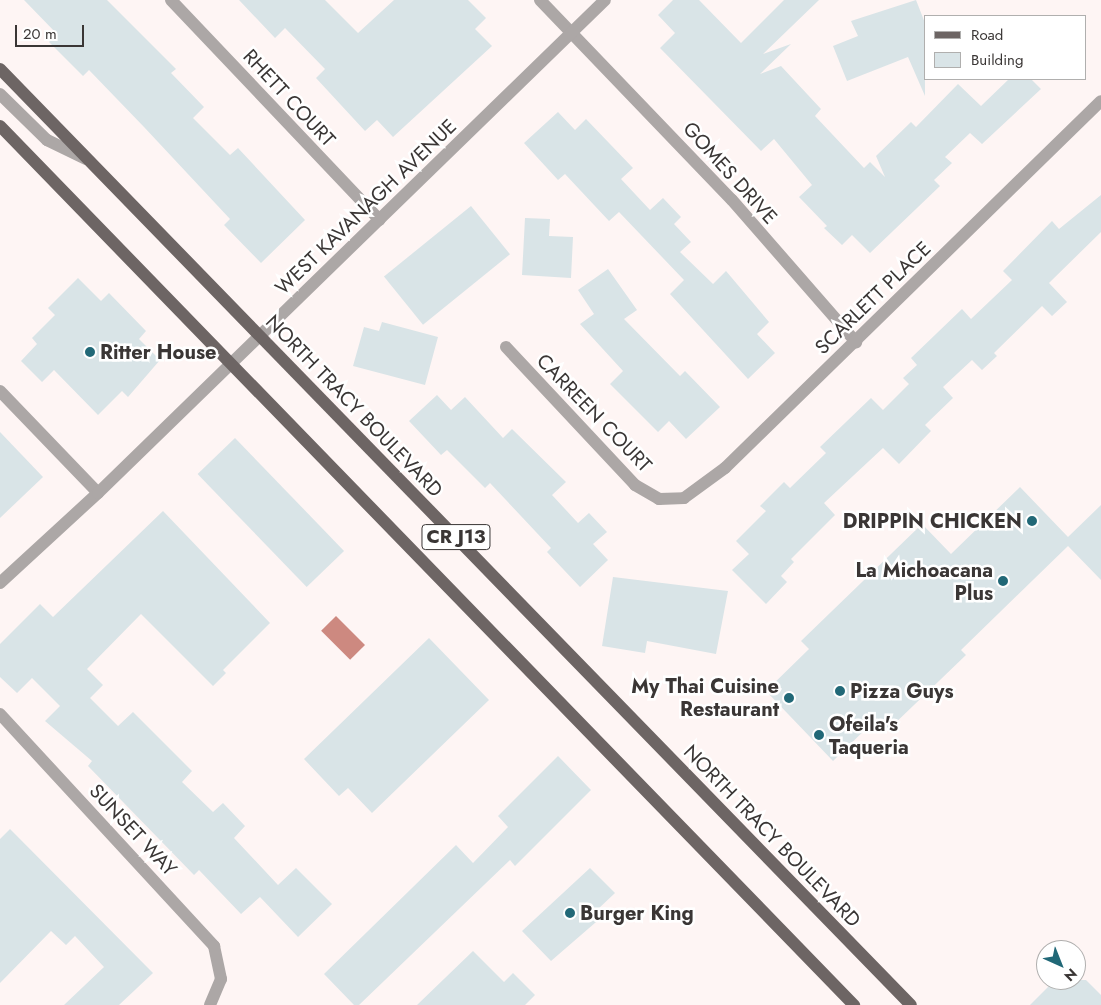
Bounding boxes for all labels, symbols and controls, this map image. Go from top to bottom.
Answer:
scale bar [18,15,86,47]
legend [924,15,1086,80]
text: 20 m [23,23,57,45]
text: Road [971,24,1003,46]
street label: RHETT COURT [238,44,340,152]
text: Building [971,49,1023,71]
street label: WEST KAVANAGH AVENUE [271,114,461,300]
street label: GOMES DRIVE [678,117,782,229]
street label: SCARLETT PLACE [810,237,936,359]
street label: NORTH TRACY BOULEVARD [261,310,447,502]
place label: Ritter House [100,340,216,364]
marker: Ritter House [84,346,96,358]
street label: CARREEN COURT [532,349,656,477]
place label: DRIPPIN CHICKEN [843,509,1022,533]
marker: DRIPPIN CHICKEN [1026,515,1038,527]
road number: CR J13 [421,520,491,554]
place label: La Michoacana Plus [856,558,993,605]
marker: La Michoacana Plus [997,575,1009,587]
place label: My Thai Cuisine Restaurant [631,674,779,721]
place label: Pizza Guys [850,679,954,703]
marker: Pizza Guys [834,685,846,697]
marker: My Thai Cuisine Restaurant [783,692,795,704]
place label: Ofeila's Taqueria [829,712,909,759]
marker: Ofeila's Taqueria [813,729,825,741]
street label: NORTH TRACY BOULEVARD [679,740,865,932]
street label: SUNSET WAY [84,779,182,881]
place label: Burger King [580,901,694,925]
marker: Burger King [564,907,576,919]
north arrow [1036,940,1086,990]
text: N [1060,964,1082,986]

